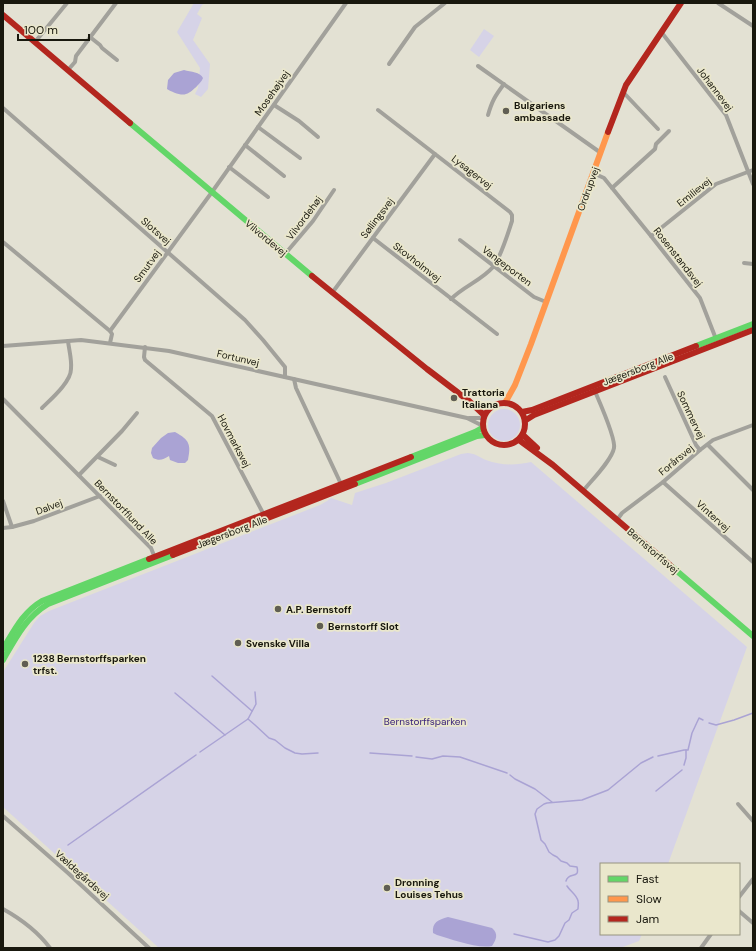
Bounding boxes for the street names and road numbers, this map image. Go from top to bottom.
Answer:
street label: Johannevej [694,64,736,114]
street label: Mosehøjvej [252,68,292,118]
street label: Lysagervej [449,152,495,192]
street label: Ordrupvej [574,165,602,213]
street label: Emilievej [674,175,714,209]
street label: Vilvordehøj [283,193,325,243]
street label: Søllingsvej [357,195,397,241]
street label: Slotsvej [138,214,174,248]
street label: Vilvordevej [242,217,290,259]
street label: Rosenstandsvej [651,225,705,289]
street label: Skovholmvej [390,239,444,285]
street label: Vangeporten [479,243,535,289]
street label: Smutvej [131,247,163,285]
street label: Fortunvej [215,347,261,369]
street label: Jægersborg Alle [601,349,675,388]
street label: Sommervej [674,389,708,441]
street label: Hovmarksvej [215,412,253,470]
street label: Forårsvej [656,442,696,478]
street label: Bernstorfflund Alle [92,477,161,548]
street label: Dalvej [34,496,64,518]
street label: Vintervej [693,497,733,535]
street label: Jægersborg Alle [195,512,269,551]
street label: Bernstorffsvej [625,525,681,577]
street label: Vældegårdsvej [52,847,112,903]

